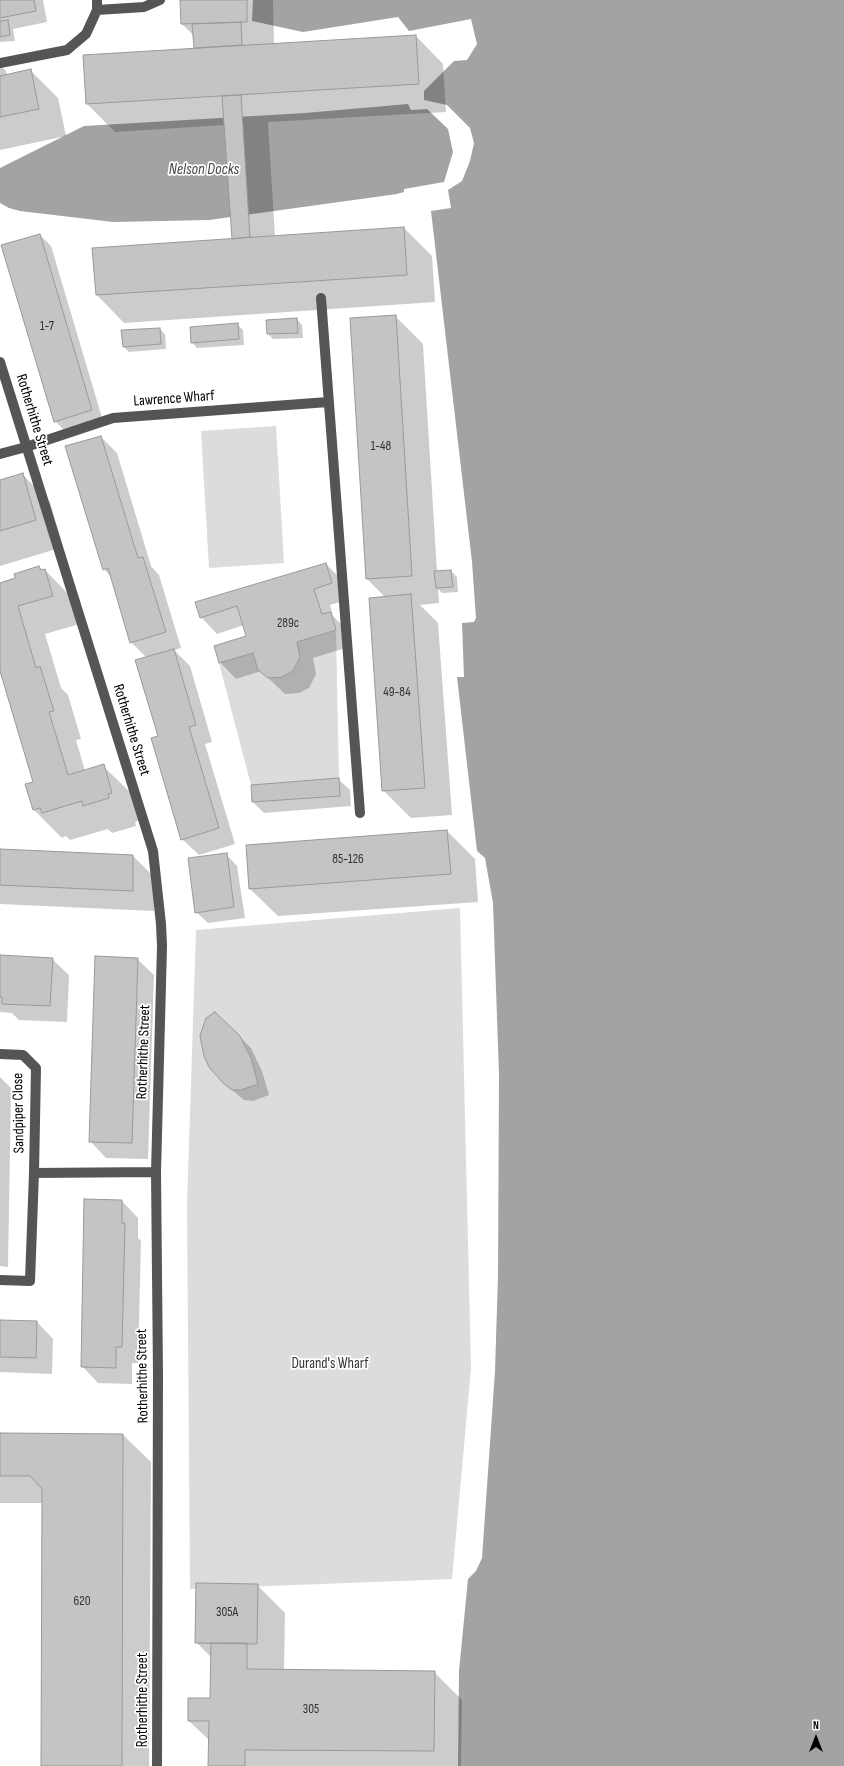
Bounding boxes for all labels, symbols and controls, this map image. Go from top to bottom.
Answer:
water label: Nelson Docks [169,160,239,180]
house number: 1-7 [40,319,54,335]
street label: Rotherhithe Street [12,372,56,468]
street label: Lawrence Wharf [133,387,215,411]
house number: 1-48 [371,439,391,455]
house number: 289c [277,616,299,632]
street label: Rotherhithe Street [109,682,153,778]
house number: 49-84 [383,685,411,701]
house number: 85-126 [332,852,364,868]
street label: Rotherhithe Street [133,1004,155,1100]
street label: Sandpiper Close [9,1073,29,1153]
street label: Rotherhithe Street [133,1329,153,1423]
park label: Durand's Wharf [291,1355,369,1373]
house number: 620 [74,1594,90,1610]
house number: 305A [216,1605,238,1621]
street label: Rotherhithe Street [134,1653,152,1747]
house number: 305 [303,1702,319,1718]
north arrow [796,1718,836,1758]
text: N [813,1719,819,1732]

